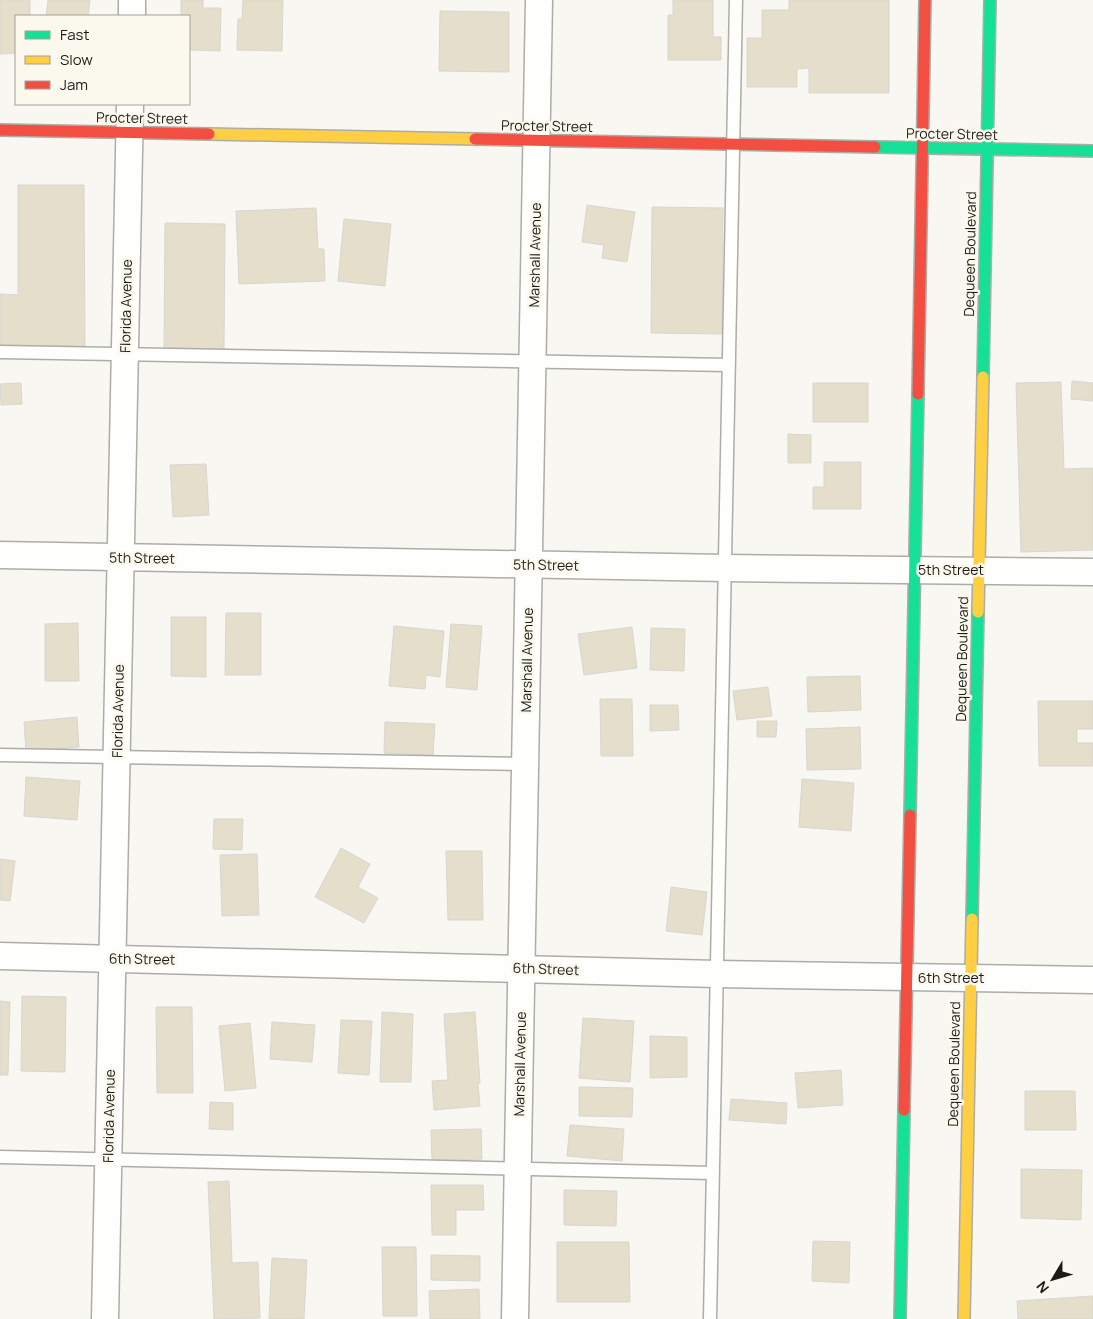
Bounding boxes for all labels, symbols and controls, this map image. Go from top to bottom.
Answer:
legend [15,15,190,105]
text: Fast [60,24,89,45]
text: Slow [60,49,93,70]
text: Jam [60,74,88,95]
street label: Procter Street [96,107,188,128]
street label: Procter Street [501,115,593,136]
street label: Procter Street [906,123,998,144]
street label: Dequeen Boulevard [959,191,980,317]
street label: Marshall Avenue [524,202,545,308]
street label: Florida Avenue [115,259,136,353]
street label: 5th Street [109,547,176,568]
street label: 5th Street [513,554,580,575]
street label: 5th Street [918,560,984,579]
street label: Dequeen Boulevard [951,596,972,722]
street label: Marshall Avenue [516,607,537,713]
street label: Florida Avenue [107,664,128,758]
street label: 6th Street [109,948,176,969]
street label: 6th Street [512,958,580,979]
street label: 6th Street [918,968,985,987]
street label: Dequeen Boulevard [943,1001,964,1127]
street label: Marshall Avenue [509,1011,530,1117]
street label: Florida Avenue [98,1069,119,1163]
north arrow [1028,1254,1078,1304]
text: N [1032,1277,1053,1297]

